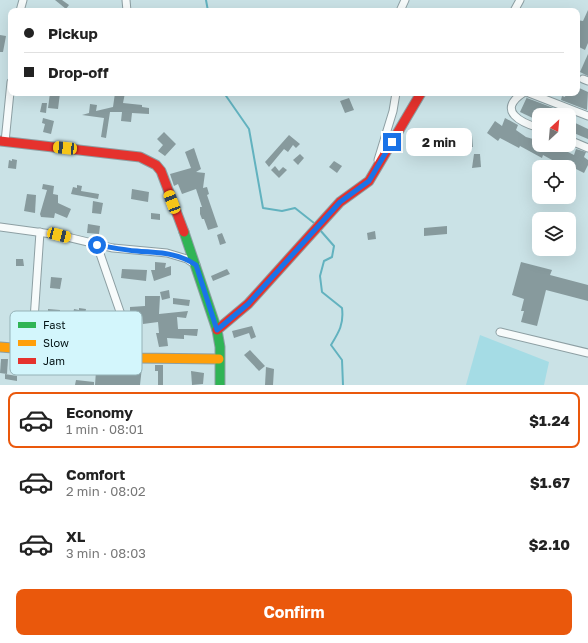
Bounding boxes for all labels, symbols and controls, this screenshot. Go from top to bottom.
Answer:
text: Pickup [48,24,98,42]
text: Drop-off [48,63,108,81]
north arrow [532,108,576,152]
map controls [532,108,576,256]
callout: 2 min [406,128,472,156]
route end [383,133,401,151]
text: 2 min [422,134,456,150]
car [52,141,78,155]
button: locate [532,160,576,204]
car [162,189,182,215]
button: layers [532,212,576,256]
car [46,226,72,244]
route start [88,236,106,254]
legend [10,311,142,375]
text: Fast [43,318,66,331]
text: Slow [43,336,69,349]
text: Jam [43,354,65,367]
icon: car [18,402,54,438]
text: Economy [66,403,133,421]
text: $1.24 [529,411,570,429]
text: 1 min · 08:01 [66,421,143,437]
icon: car [18,464,54,500]
text: Comfort [66,465,125,483]
text: $1.67 [530,473,570,491]
text: 2 min · 08:02 [66,483,146,499]
icon: car [18,526,54,562]
text: XL [66,527,85,545]
text: $2.10 [529,535,570,553]
text: 3 min · 08:03 [66,545,146,561]
button: Confirm [16,589,572,635]

